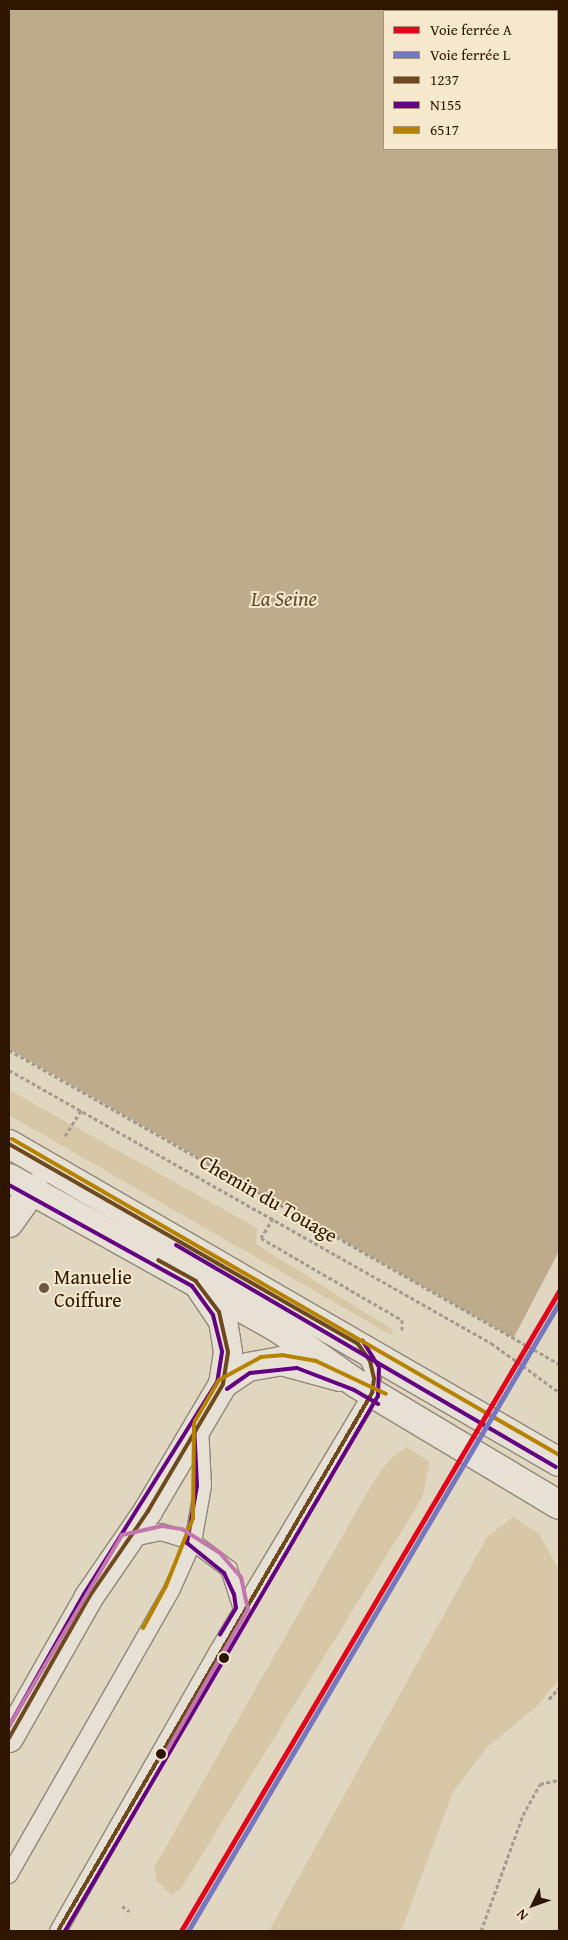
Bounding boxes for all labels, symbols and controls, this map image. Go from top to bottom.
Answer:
legend [383,10,558,150]
text: Voie ferrée A [430,19,512,40]
text: Voie ferrée L [430,44,510,65]
text: 1237 [430,69,459,90]
text: N155 [430,94,461,115]
text: 6517 [430,119,459,140]
water label: La Seine [251,586,317,612]
street label: Chemin du Touage [196,1149,342,1247]
place label: Manuelie Coiffure [54,1264,132,1311]
marker: Manuelie Coiffure [38,1282,50,1294]
unlabelled marker [219,1653,229,1663]
unlabelled marker [156,1749,166,1759]
north arrow [508,1880,558,1930]
text: N [511,1905,532,1925]

